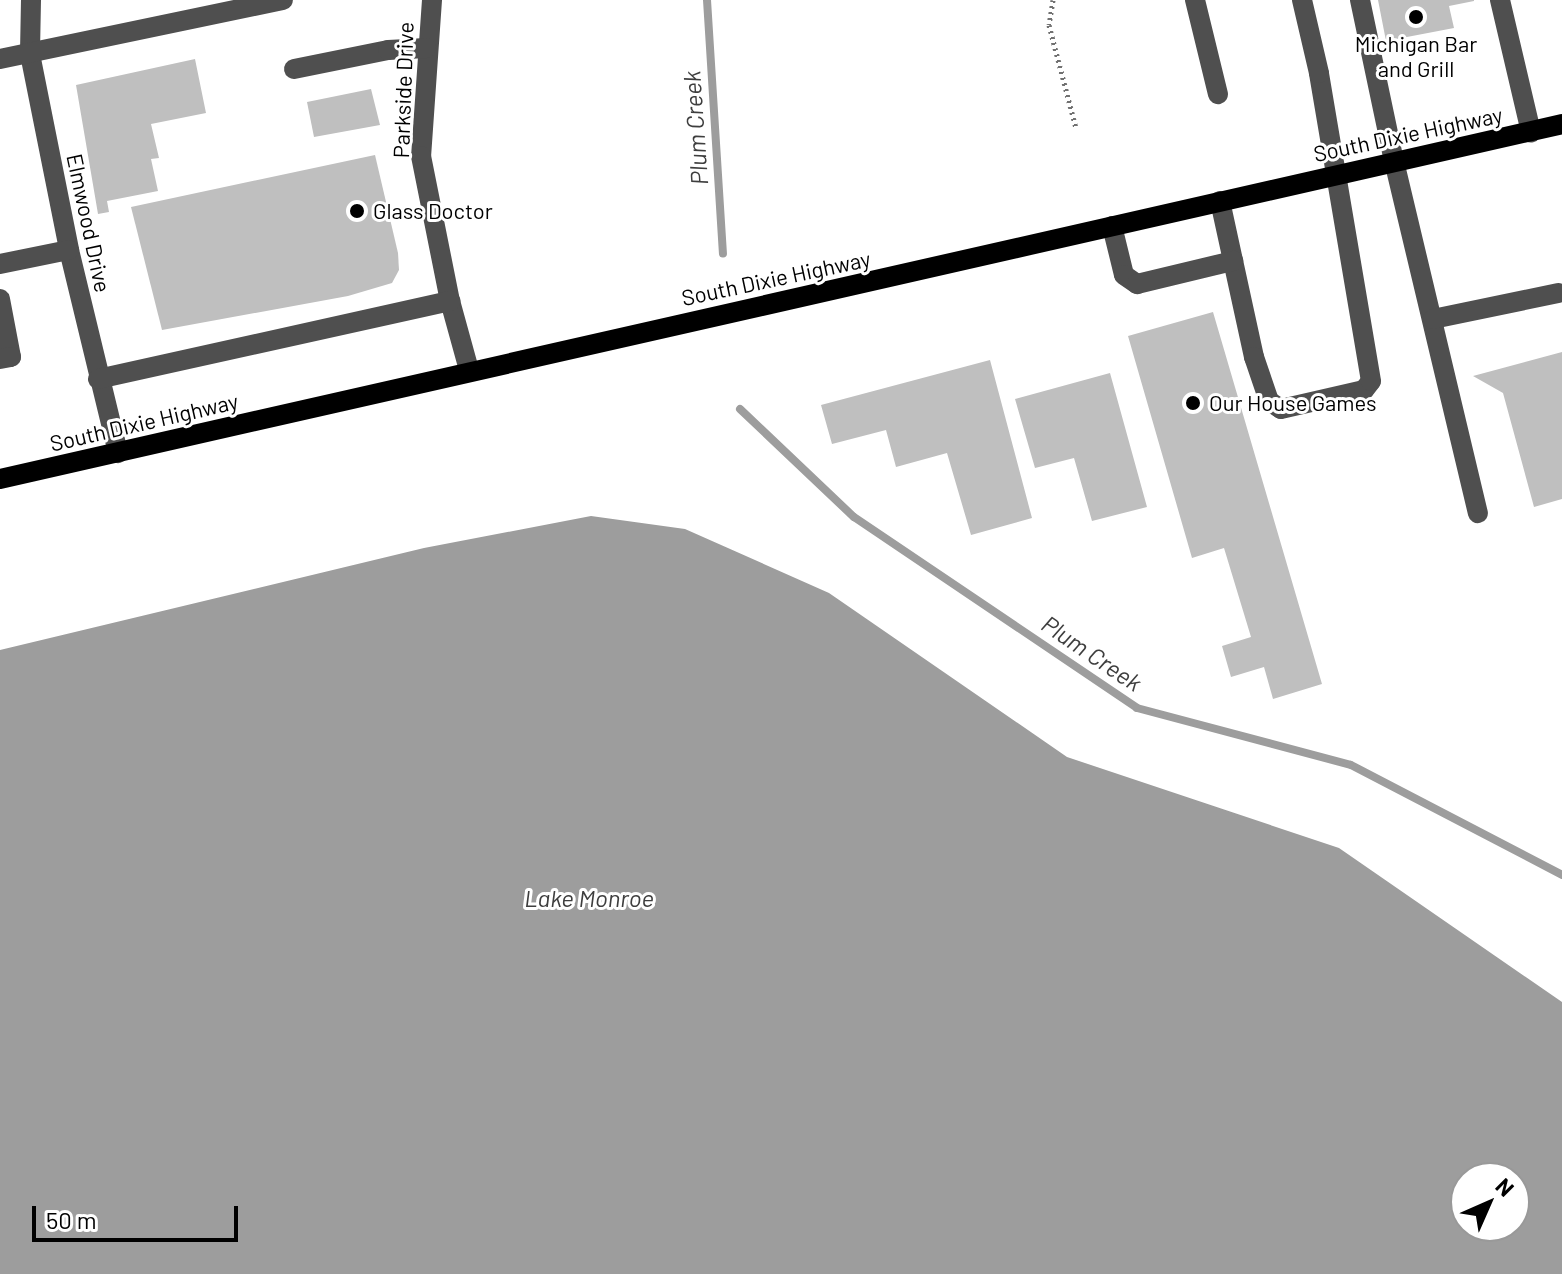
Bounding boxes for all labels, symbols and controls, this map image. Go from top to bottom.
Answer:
marker: Michigan Bar and Grill [1407,8,1425,26]
street label: Parkside Drive [387,21,419,159]
place label: Michigan Bar and Grill [1355,30,1477,82]
water label: Plum Creek [677,70,713,186]
street label: South Dixie Highway [1311,101,1505,167]
street label: Elmwood Drive [61,151,117,295]
place label: Glass Doctor [373,198,493,224]
marker: Glass Doctor [348,202,366,220]
street label: South Dixie Highway [679,245,873,311]
street label: South Dixie Highway [47,387,241,457]
place label: Our House Games [1209,390,1376,416]
marker: Our House Games [1184,394,1202,412]
water label: Plum Creek [1036,609,1148,697]
water label: Lake Monroe [524,884,654,912]
north arrow [1450,1162,1530,1242]
text: N [1491,1172,1520,1201]
scale bar [36,1190,242,1240]
text: 50 m [46,1205,97,1234]

